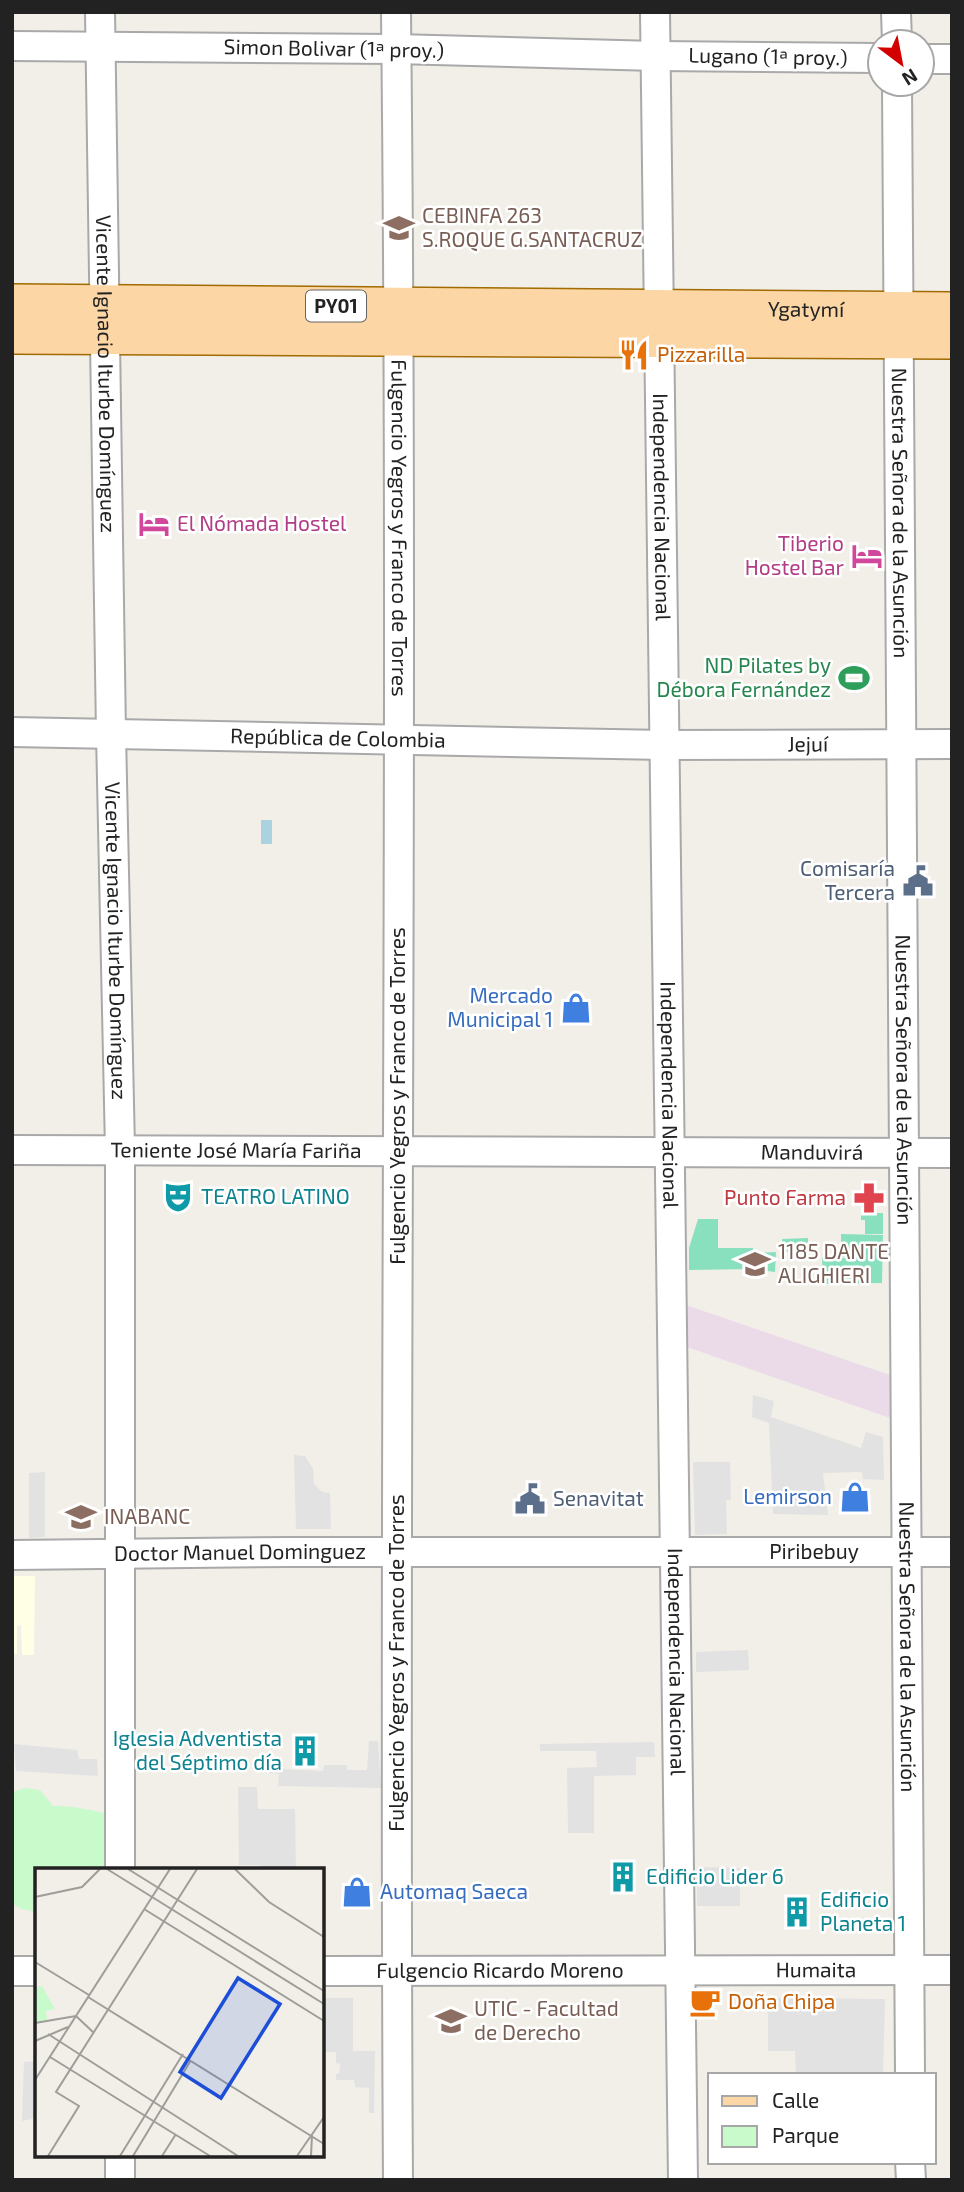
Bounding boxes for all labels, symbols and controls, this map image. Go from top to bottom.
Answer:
north arrow [866,28,936,98]
street label: Simon Bolivar (1ª proy.) [224,33,445,62]
street label: Lugano (1ª proy.) [688,42,848,69]
text: N [898,64,922,91]
place label: CEBINFA 263 S.ROQUE G.SANTACRUZ [422,202,642,252]
school or university icon: CEBINFA 263 S.ROQUE G.SANTACRUZ [382,211,416,245]
street label: Vicente Ignacio Iturbe Domínguez [92,215,122,533]
road number: PY01 [306,290,366,322]
street label: Ygatymí [768,295,845,321]
restaurant icon: Pizzarilla [617,338,651,372]
place label: Pizzarilla [657,341,745,366]
street label: Fulgencio Yegros y Franco de Torres [388,359,413,697]
street label: Nuestra Señora de la Asunción [888,368,915,658]
street label: Independencia Nacional [649,393,677,622]
hotel icon: El Nómada Hostel [137,507,171,541]
place label: El Nómada Hostel [177,510,347,535]
place label: Tiberio Hostel Bar [745,530,845,579]
hotel icon: Tiberio Hostel Bar [850,539,884,573]
place label: ND Pilates by Débora Fernández [657,652,831,701]
sports icon: ND Pilates by Débora Fernández [837,661,871,695]
street label: República de Colombia [230,722,446,752]
street label: Jejuí [787,730,829,757]
street label: Vicente Ignacio Iturbe Domínguez [101,782,133,1100]
place label: Comisaría Tercera [800,855,895,904]
public building icon: Comisaría Tercera [901,864,935,898]
street label: Fulgencio Yegros y Franco de Torres [384,927,409,1265]
street label: Nuestra Señora de la Asunción [892,934,918,1225]
street label: Independencia Nacional [657,981,684,1210]
place label: Mercado Municipal 1 [447,982,553,1031]
shop icon: Mercado Municipal 1 [559,991,593,1025]
street label: Teniente José María Fariña [111,1136,361,1162]
street label: Manduvirá [761,1138,863,1164]
theatre icon: TEATRO LATINO [161,1180,195,1214]
pharmacy icon: Punto Farma [852,1181,886,1215]
place label: TEATRO LATINO [201,1183,350,1208]
place label: Punto Farma [724,1184,846,1209]
place label: 1185 DANTE ALIGHIERI [778,1238,889,1287]
school or university icon: 1185 DANTE ALIGHIERI [738,1247,772,1281]
shop icon: Lemirson [838,1480,872,1514]
public building icon: Senavitat [513,1482,547,1516]
place label: Lemirson [743,1483,832,1508]
place label: Senavitat [553,1485,644,1510]
street label: Fulgencio Yegros y Franco de Torres [383,1494,408,1832]
school or university icon: INABANC [64,1500,98,1534]
street label: Nuestra Señora de la Asunción [895,1501,922,1792]
place label: INABANC [104,1503,190,1528]
street label: Doctor Manuel Dominguez [114,1538,366,1565]
street label: Piribebuy [769,1538,859,1563]
street label: Independencia Nacional [664,1548,692,1777]
place label: Iglesia Adventista del Séptimo día [113,1725,282,1774]
building icon: Iglesia Adventista del Séptimo día [288,1734,322,1768]
building icon: Edificio Lider 6 [606,1860,640,1894]
place label: Edificio Lider 6 [646,1863,784,1888]
inset map [35,1868,324,2157]
shop icon: Automaq Saeca [340,1875,374,1909]
place label: Automaq Saeca [380,1878,528,1903]
place label: Edificio Planeta 1 [820,1886,906,1935]
building icon: Edificio Planeta 1 [780,1895,814,1929]
street label: Humaita [776,1956,856,1981]
street label: Fulgencio Ricardo Moreno [376,1957,624,1982]
cafe icon: Doña Chipa [688,1985,722,2019]
place label: Doña Chipa [728,1988,835,2013]
place label: UTIC - Facultad de Derecho [474,1995,619,2044]
school or university icon: UTIC - Facultad de Derecho [434,2004,468,2038]
legend [708,2073,936,2164]
text: Calle [772,2087,819,2112]
text: Parque [772,2122,839,2147]

